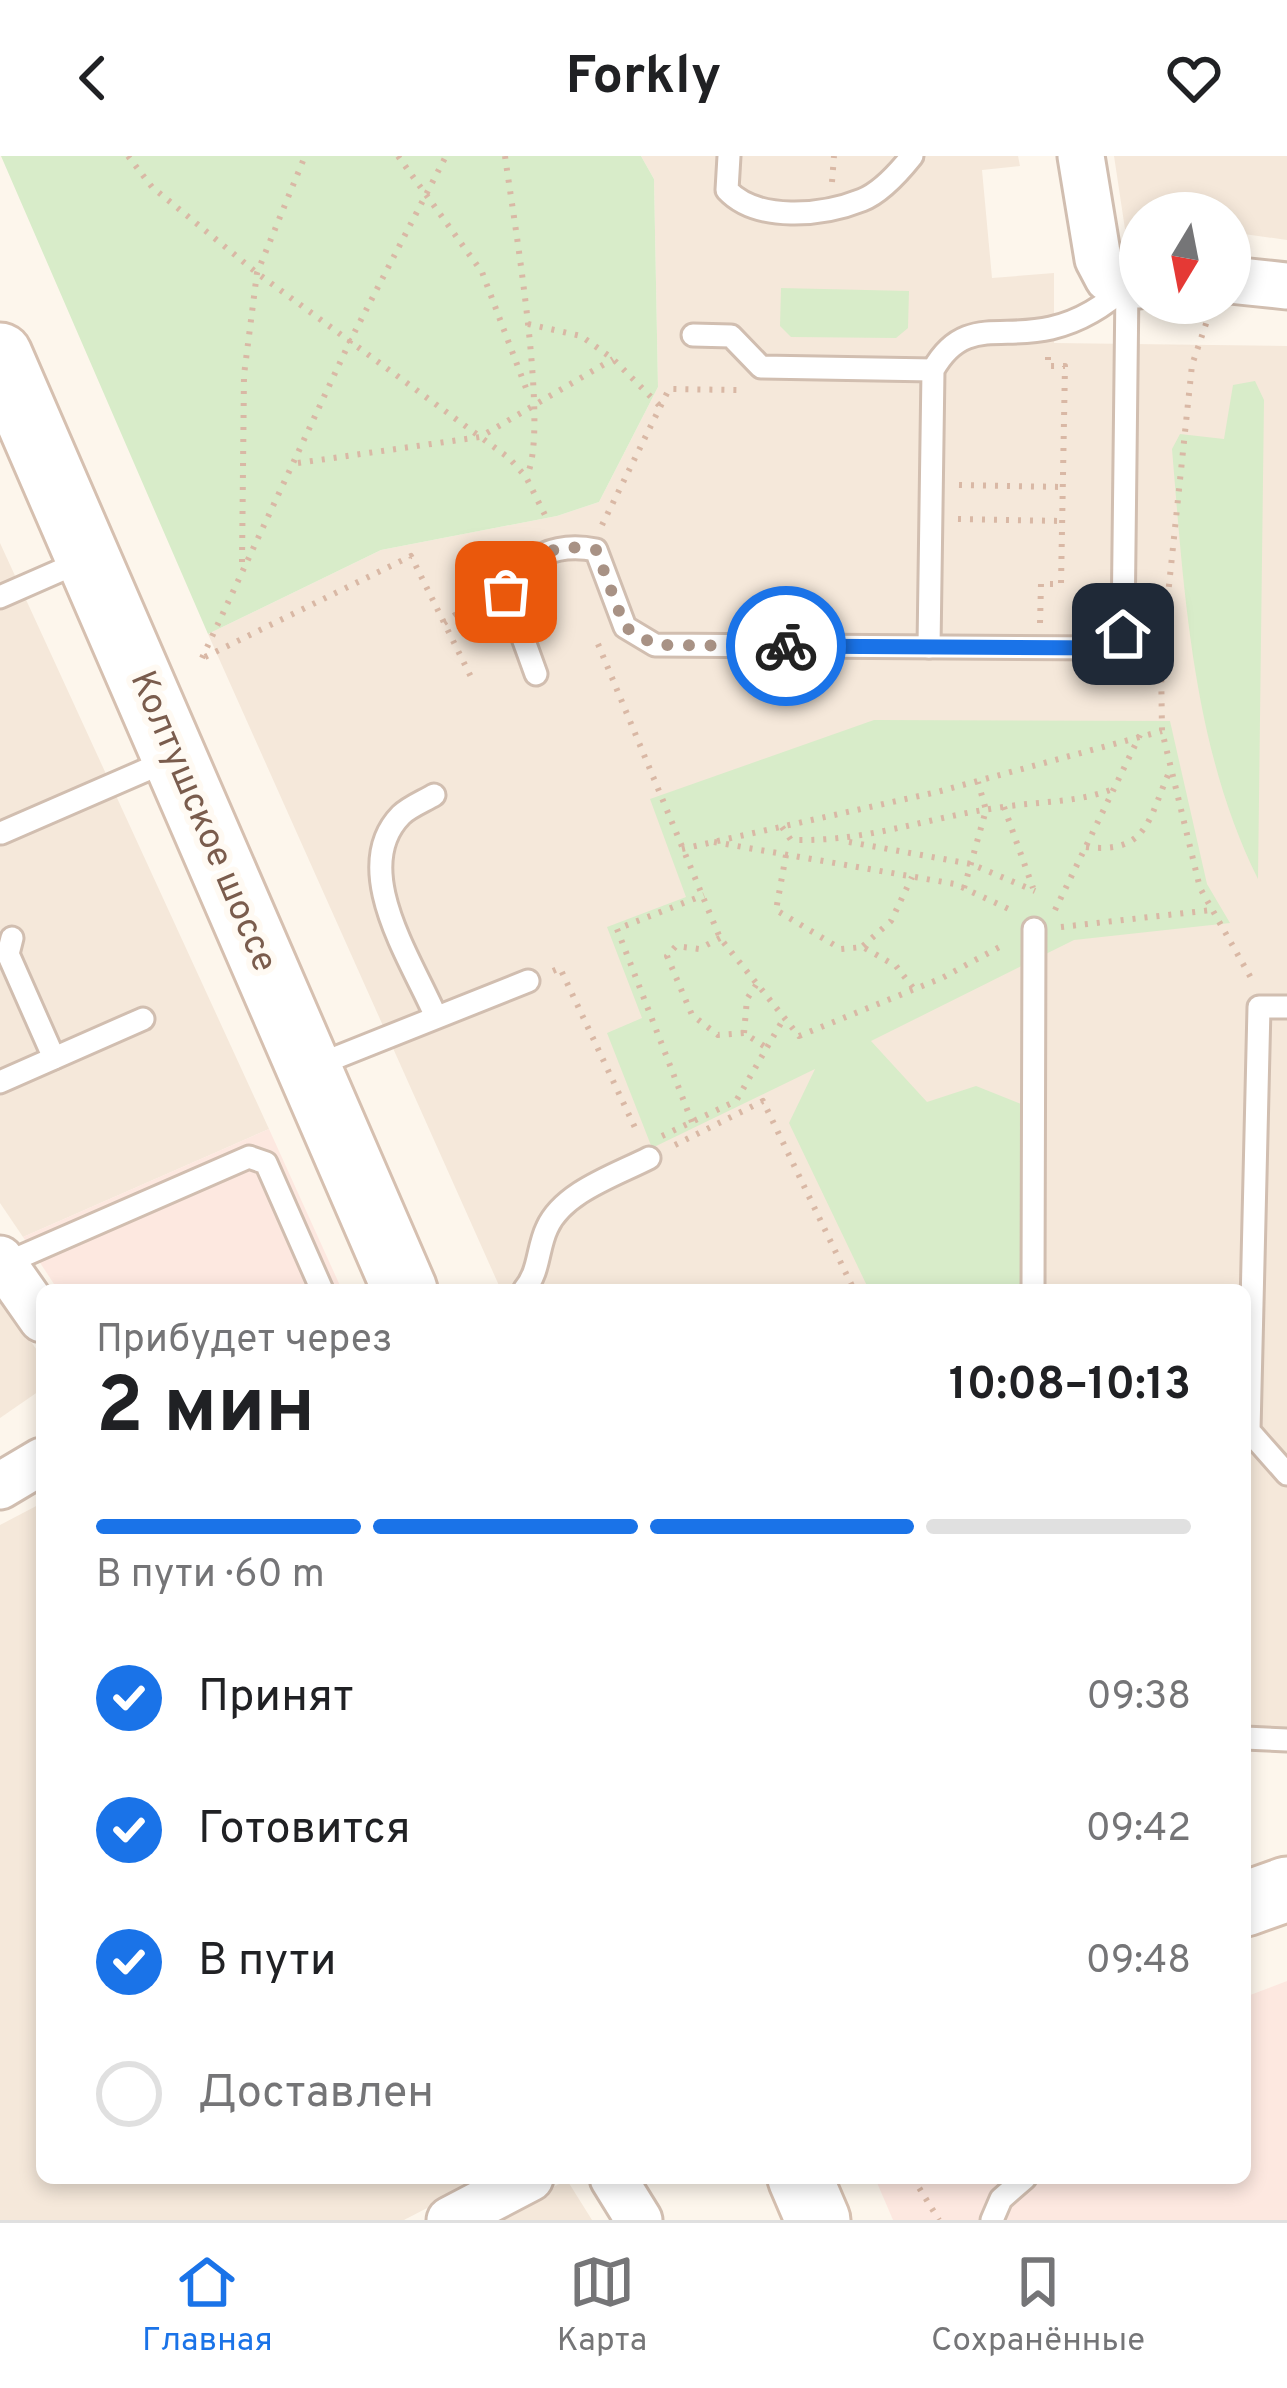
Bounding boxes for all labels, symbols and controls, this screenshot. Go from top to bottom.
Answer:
text: Forkly [566,44,721,113]
icon: back [60,45,126,111]
icon: heart [1161,45,1227,111]
north arrow [1119,192,1251,324]
map controls [1119,192,1251,324]
pin [455,541,557,643]
icon: bag [473,559,539,625]
pin [1072,583,1174,685]
courier [726,586,846,706]
icon: home [1090,601,1156,667]
icon: bike [753,613,819,679]
street label: Колтушское шоссе [118,664,286,980]
text: Прибудет через [96,1317,393,1366]
text: 10:08–10:13 [949,1358,1191,1415]
text: 2 мин [96,1361,315,1460]
text: В пути · 60 m [96,1552,325,1601]
icon: check [96,1665,162,1731]
text: Принят [198,1670,354,1727]
text: 09:38 [1087,1674,1191,1723]
icon: check [96,1797,162,1863]
text: Готовится [198,1802,411,1859]
text: 09:42 [1086,1806,1191,1855]
icon: check [96,1929,162,1995]
text: В пути [198,1934,336,1991]
text: 09:48 [1086,1938,1191,1987]
text: Доставлен [198,2066,434,2123]
tab: Главная [142,2249,273,2363]
tab: Карта [557,2249,647,2363]
tab: Сохранённые [931,2249,1145,2363]

